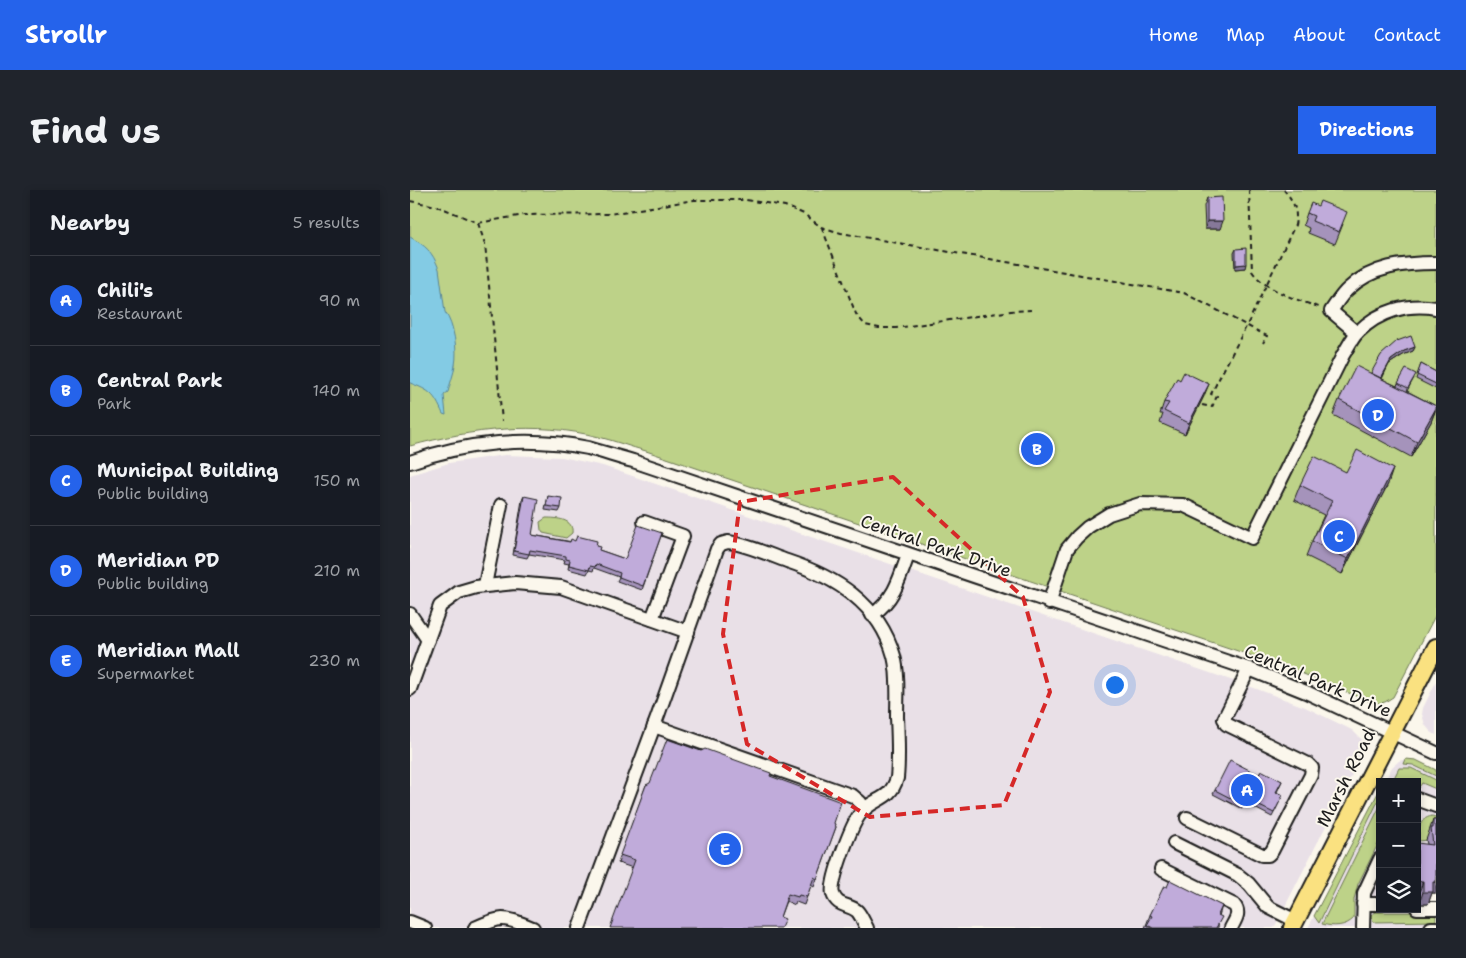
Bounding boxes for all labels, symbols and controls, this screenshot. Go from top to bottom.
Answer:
text: Strollr [25,19,107,51]
text: Home [1149,23,1198,47]
text: Map [1226,23,1265,47]
text: About [1293,23,1346,47]
text: Contact [1374,23,1441,47]
button: Directions [1298,106,1436,154]
text: Find us [30,107,161,154]
text: Nearby [50,209,130,237]
text: 5 results [293,212,360,233]
text: Chili's [97,278,153,303]
text: A [60,290,72,311]
text: 90 m [319,290,360,311]
text: Restaurant [97,303,183,324]
text: Central Park [97,368,223,393]
text: B [61,380,71,401]
text: 140 m [313,380,360,401]
text: Park [97,393,131,414]
pin: D [1362,396,1394,434]
pin: B [1021,430,1053,468]
text: Municipal Building [97,458,279,483]
text: C [61,470,71,491]
text: 150 m [313,470,360,491]
text: Public building [97,483,209,504]
street label: Central Park Drive [857,509,1015,583]
pin: C [1323,517,1355,555]
text: Meridian PD [97,548,220,573]
text: D [60,560,72,581]
text: 210 m [313,560,360,581]
text: Public building [97,573,209,594]
text: Meridian Mall [97,638,240,663]
street label: Central Park Drive [1241,639,1395,723]
text: E [61,650,71,671]
text: 230 m [308,650,360,671]
text: Supermarket [97,663,194,684]
your location [1102,672,1128,698]
street label: Marsh Road [1311,725,1381,831]
pin: A [1231,771,1263,809]
map controls [1376,778,1421,913]
button: + [1376,778,1421,823]
button: − [1376,823,1421,868]
pin: E [709,830,741,868]
button: layers [1376,868,1421,913]

